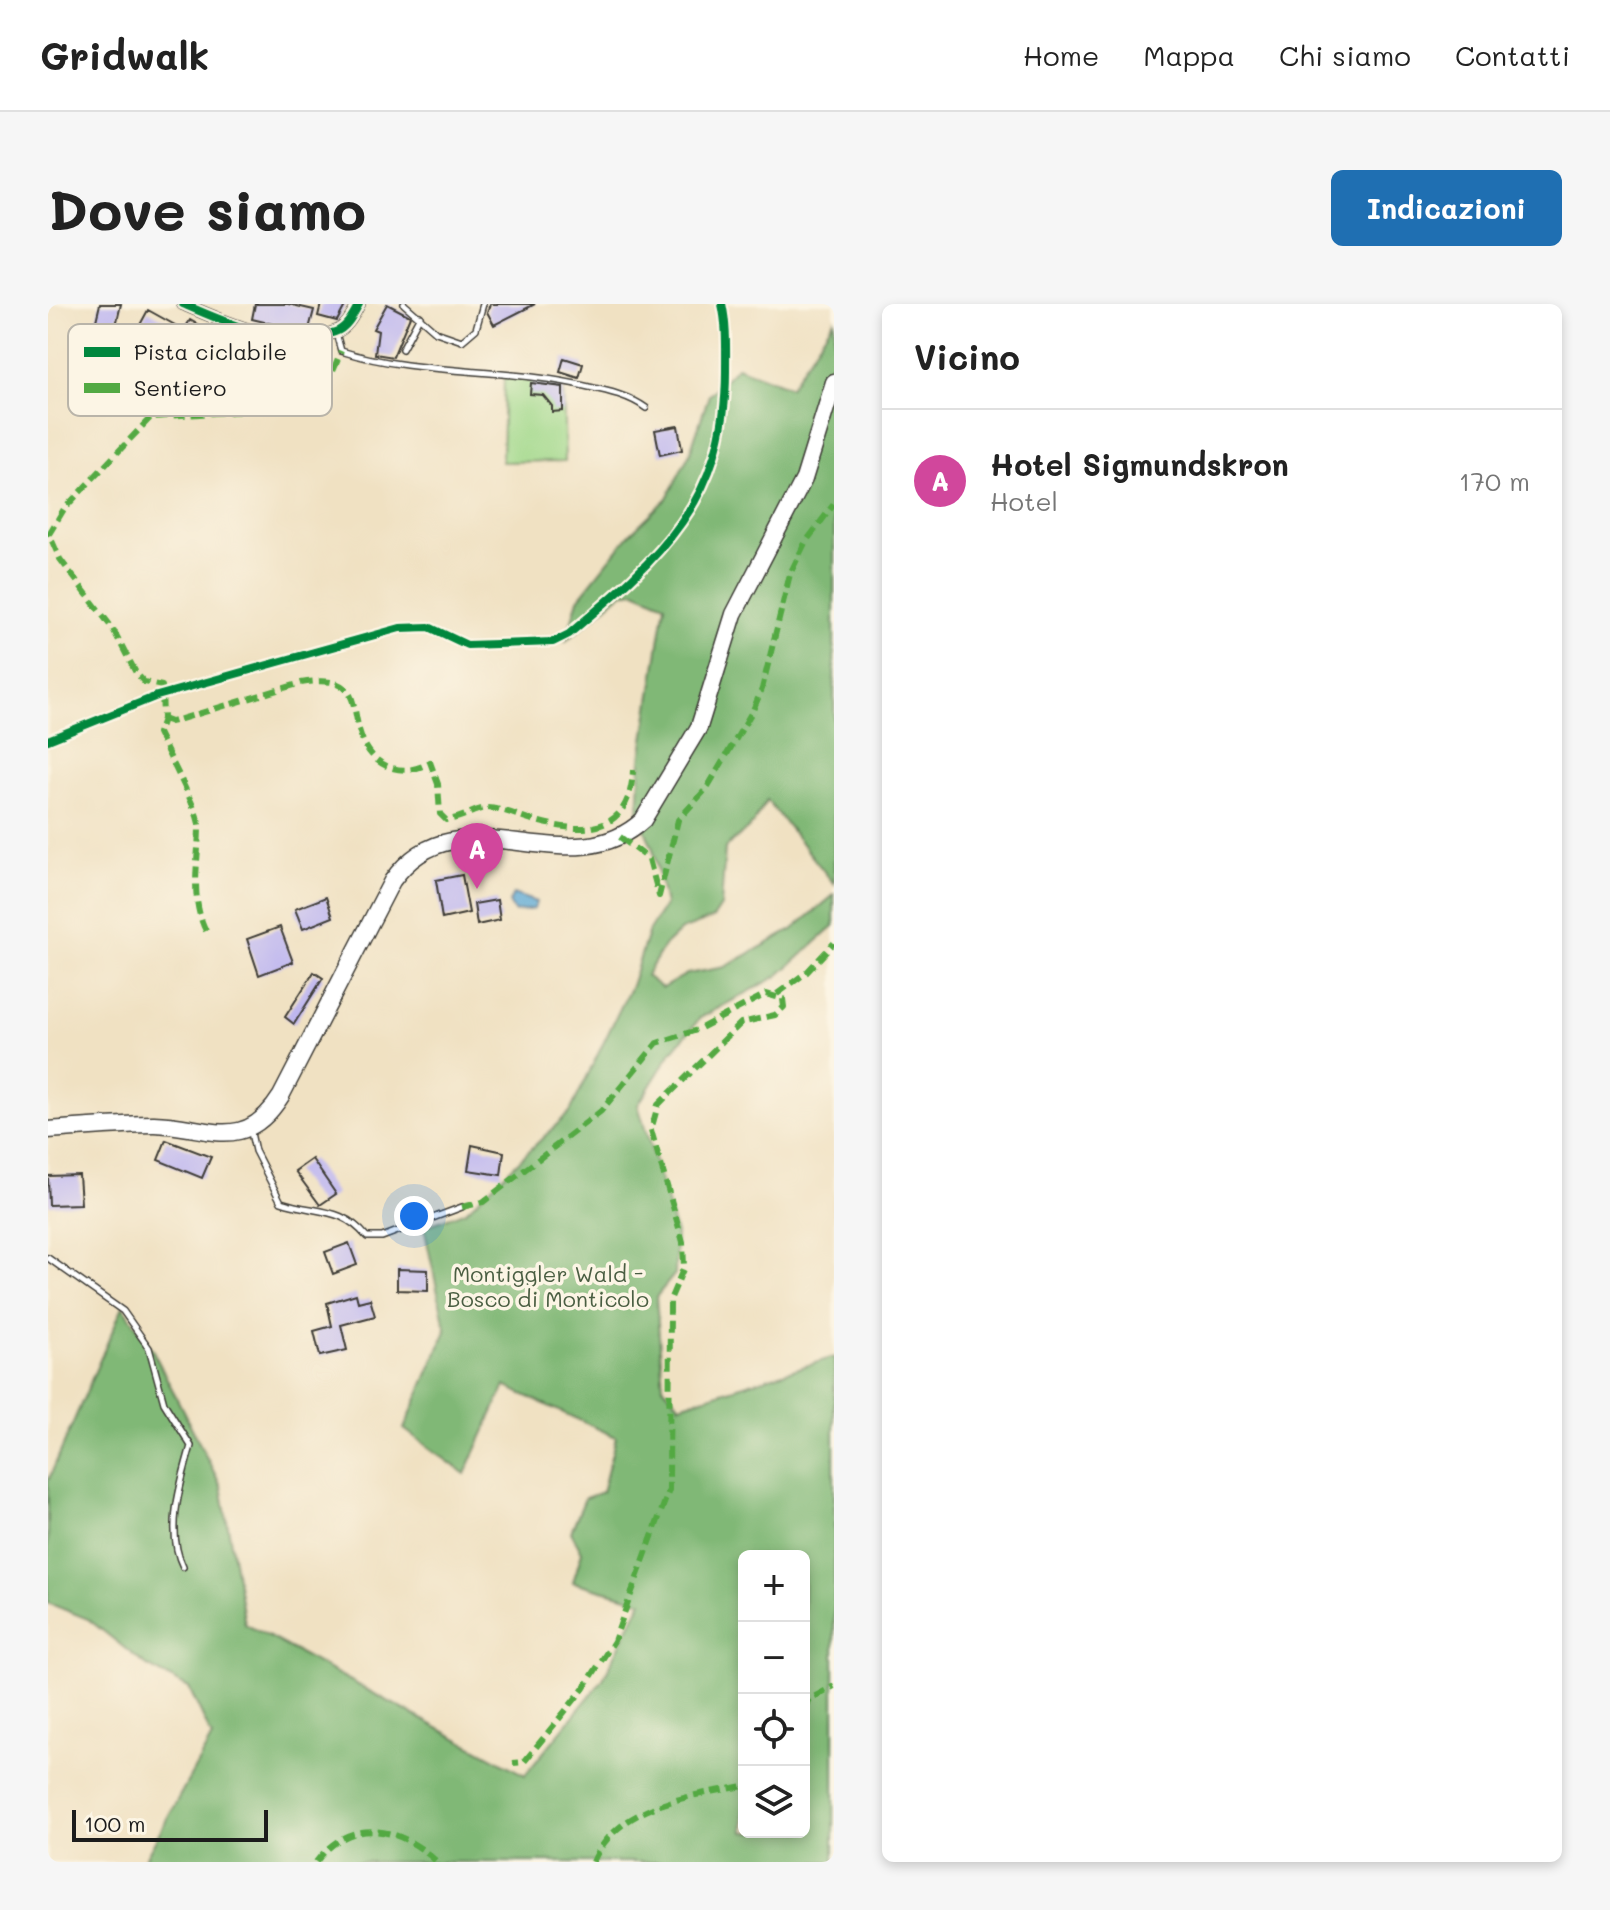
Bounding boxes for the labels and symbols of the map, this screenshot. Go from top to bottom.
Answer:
legend [68,324,332,416]
text: Pista ciclabile [134,337,287,366]
text: Sentiero [134,373,226,402]
pin: A [451,823,503,889]
your location [394,1196,434,1236]
park label: Montiggler Wald - Bosco di Monticolo [447,1259,649,1313]
scale bar [72,1806,268,1842]

